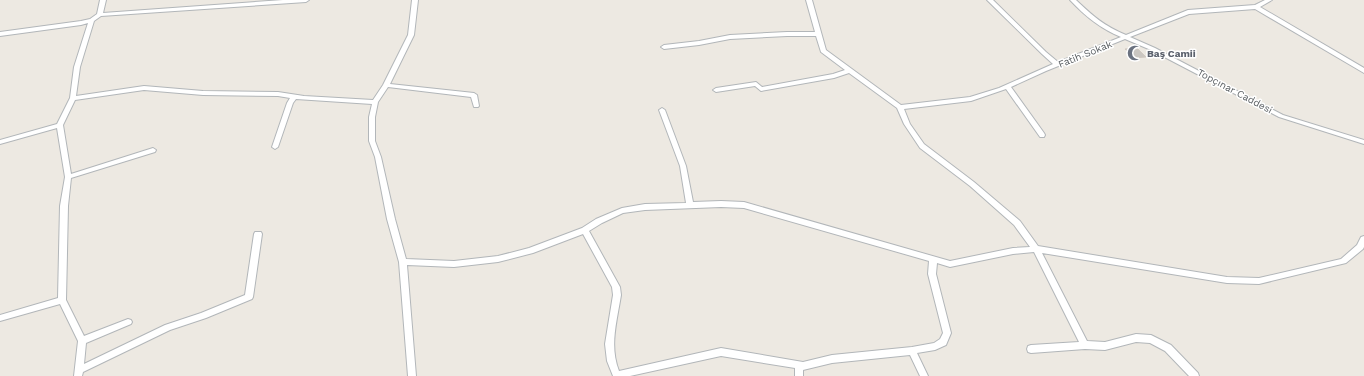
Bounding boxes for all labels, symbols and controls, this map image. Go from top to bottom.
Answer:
street label: Fatih Sokak [1057,38,1114,70]
mosque icon: Baş Camii [1126,44,1144,62]
place label: Baş Camii [1147,48,1196,59]
street label: Topçınar Caddesi [1196,67,1274,115]

